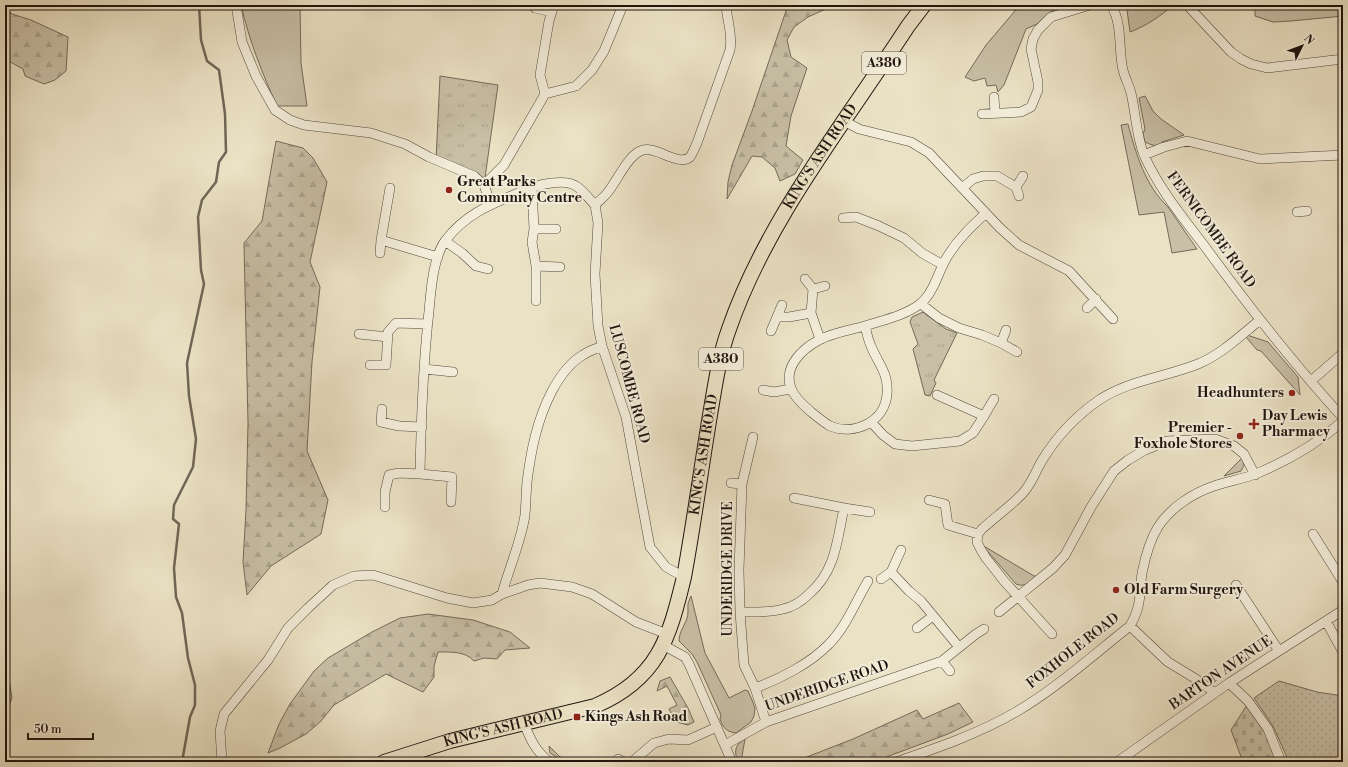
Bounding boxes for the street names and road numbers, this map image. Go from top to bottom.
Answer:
road number: A380 [862,52,906,74]
street label: KING'S ASH ROAD [779,100,862,213]
street label: FERNICOMBE ROAD [1163,168,1259,292]
street label: LUSCOMBE ROAD [604,322,654,446]
road number: A380 [699,348,743,370]
street label: KING'S ASH ROAD [686,393,722,516]
street label: UNDERIDGE DRIVE [719,501,737,637]
street label: FOXHOLE ROAD [1023,609,1123,693]
street label: BARTON AVENUE [1165,632,1276,715]
street label: UNDERIDGE ROAD [762,656,892,716]
street label: KING'S ASH ROAD [441,705,565,752]

